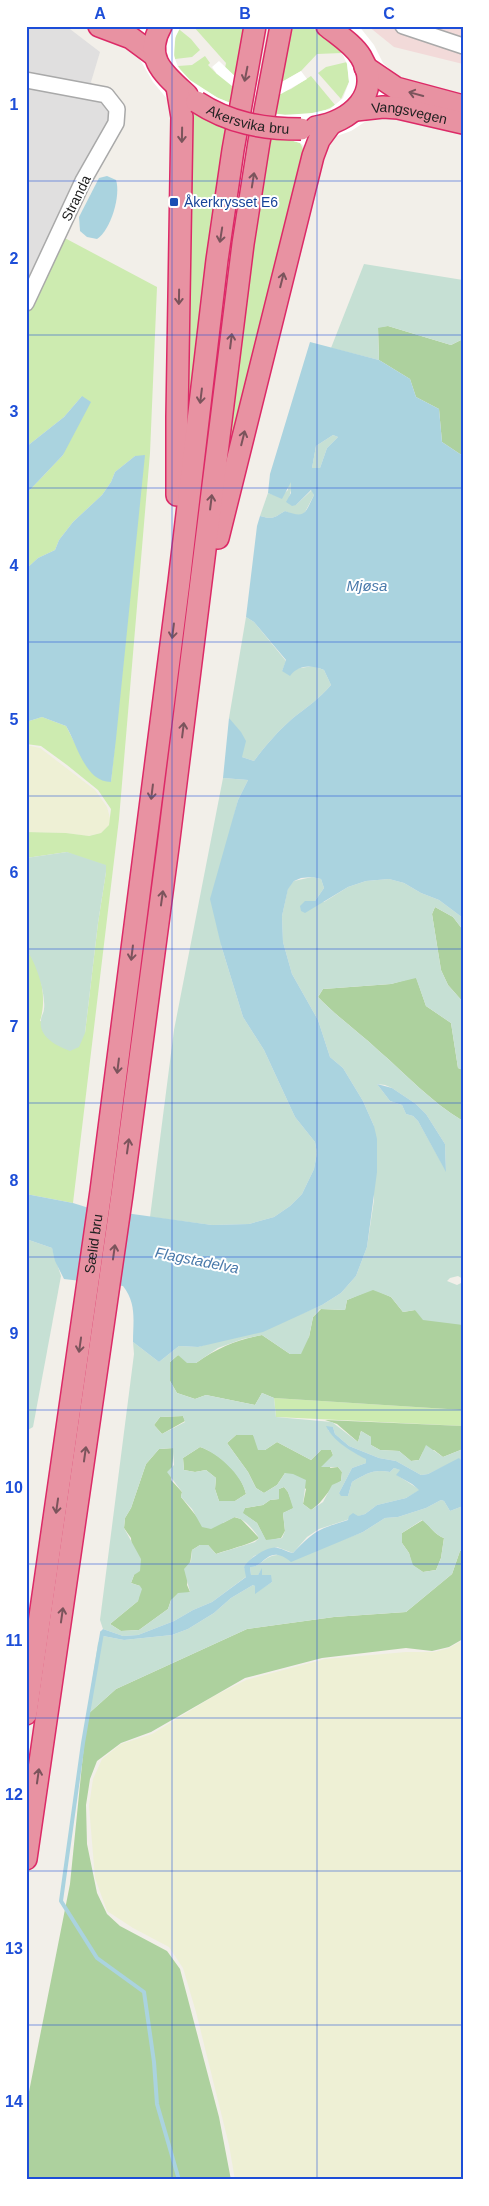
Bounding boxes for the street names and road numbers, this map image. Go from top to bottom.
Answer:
street label: Vangsvegen [371,99,449,127]
street label: Akersvika bru [204,101,290,137]
street label: Stranda [58,172,94,224]
street label: Sælid bru [81,1213,106,1275]

